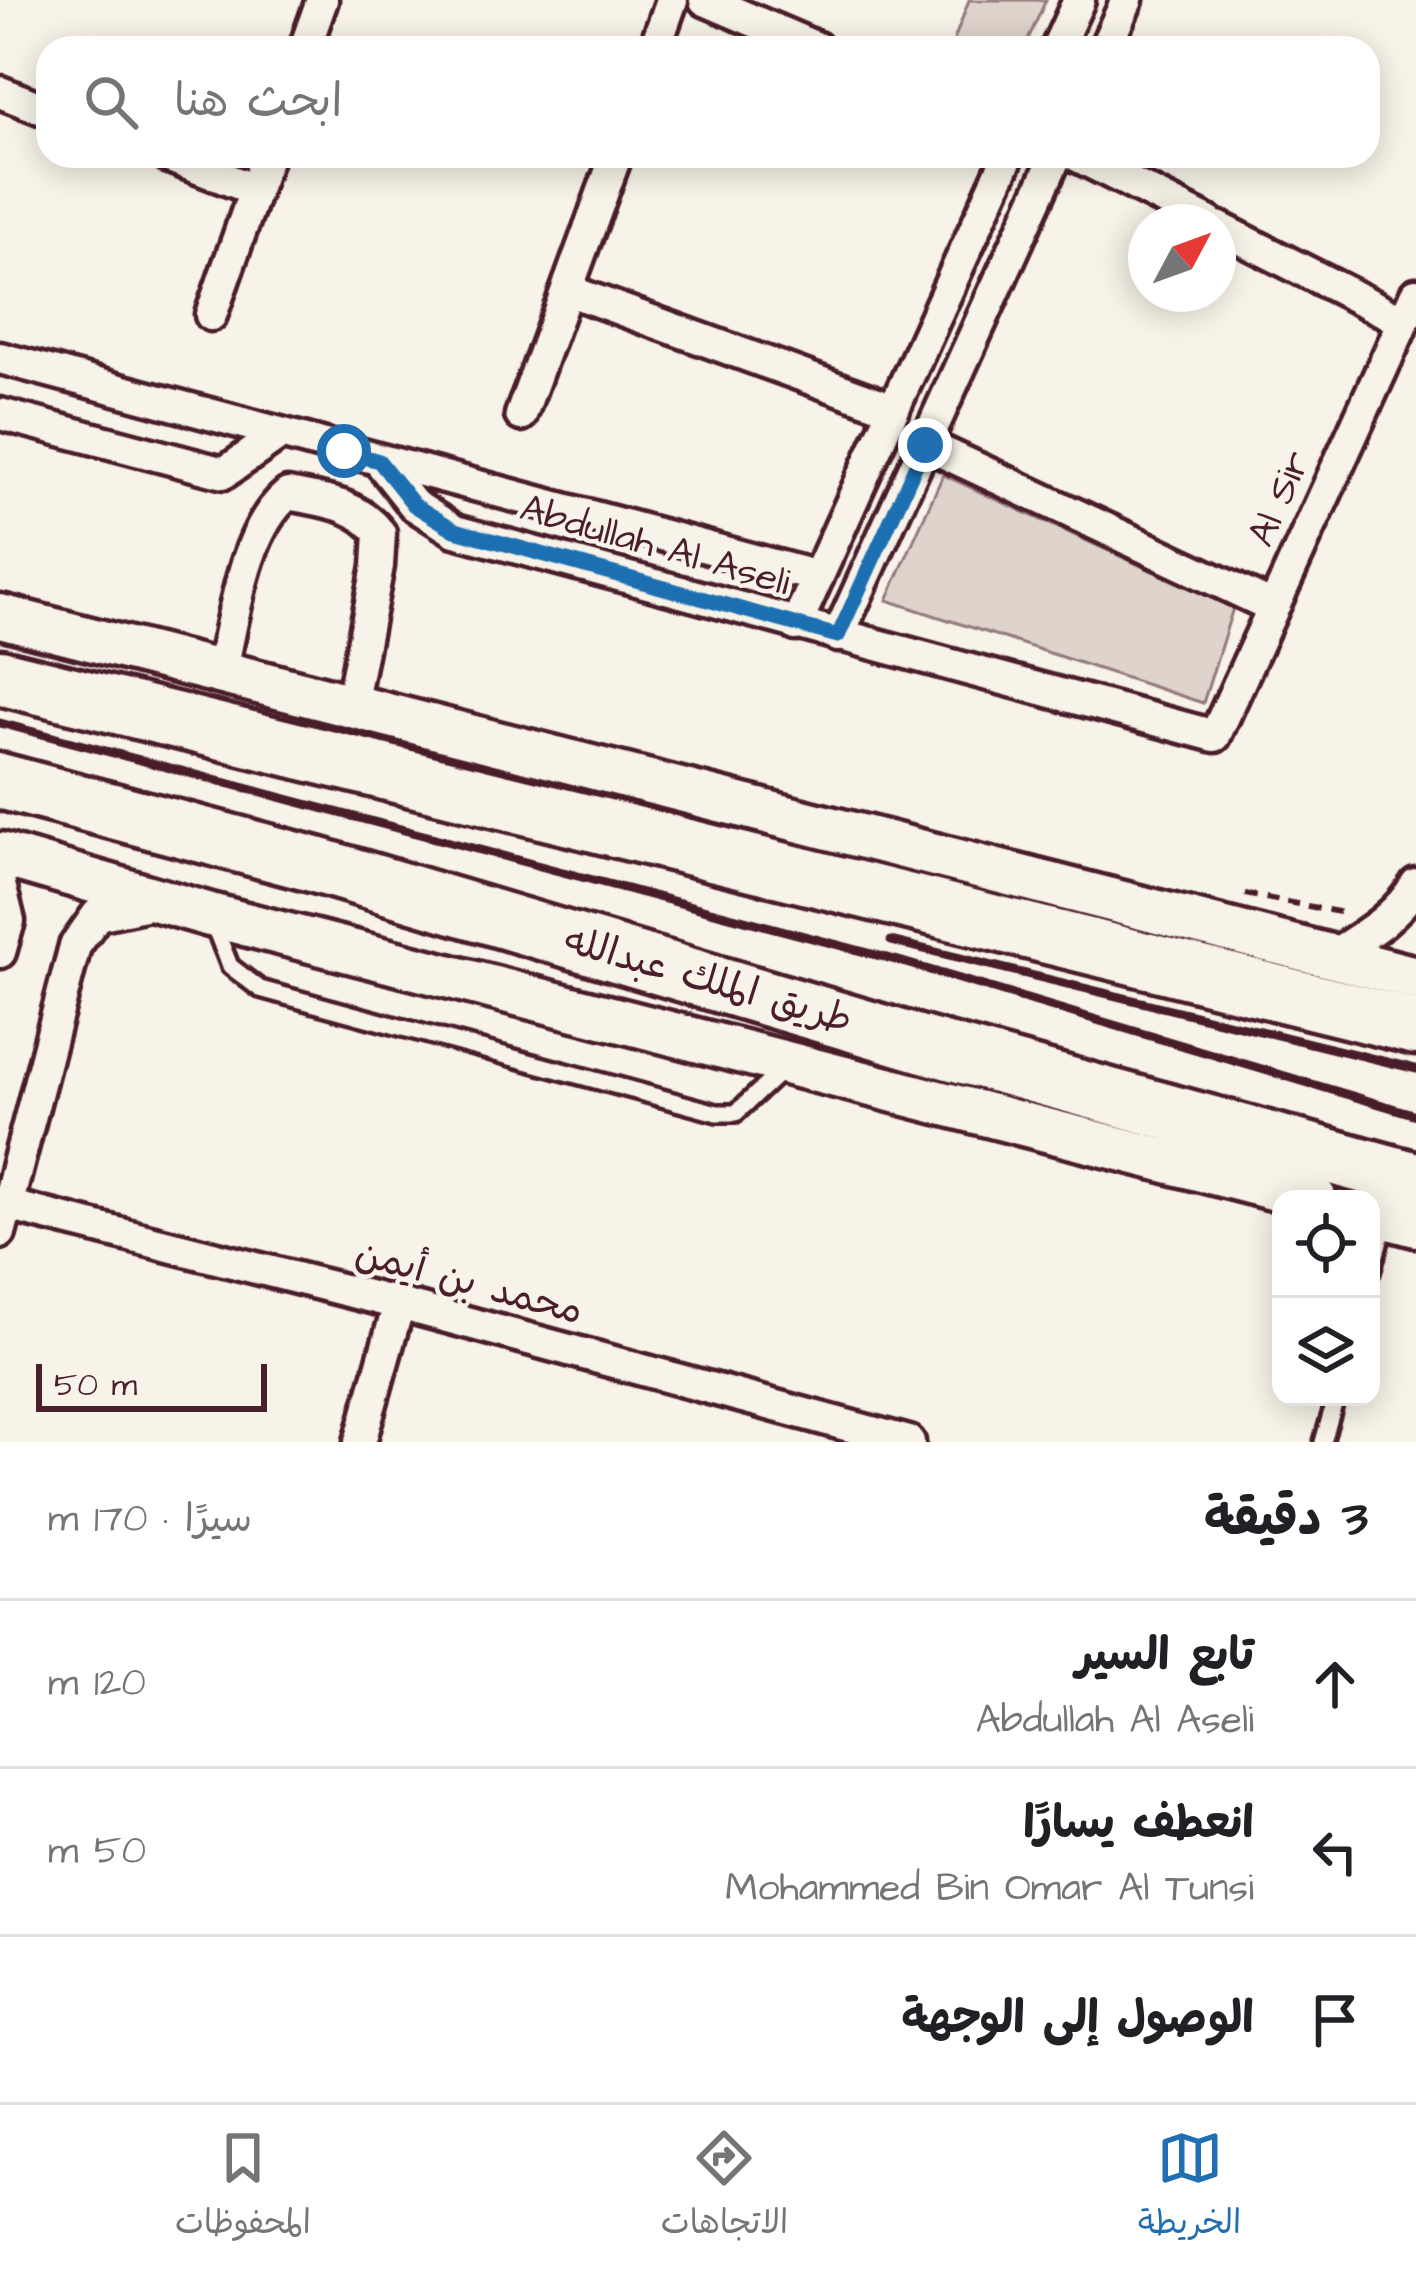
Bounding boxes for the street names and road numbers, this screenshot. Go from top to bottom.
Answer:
street label: Al Sir [1235,443,1325,555]
street label: Abdullah Al Aseli [514,482,796,610]
street label: طريق الملك عبدالله [558,914,858,1048]
street label: محمد بن أيمن [349,1227,589,1339]

